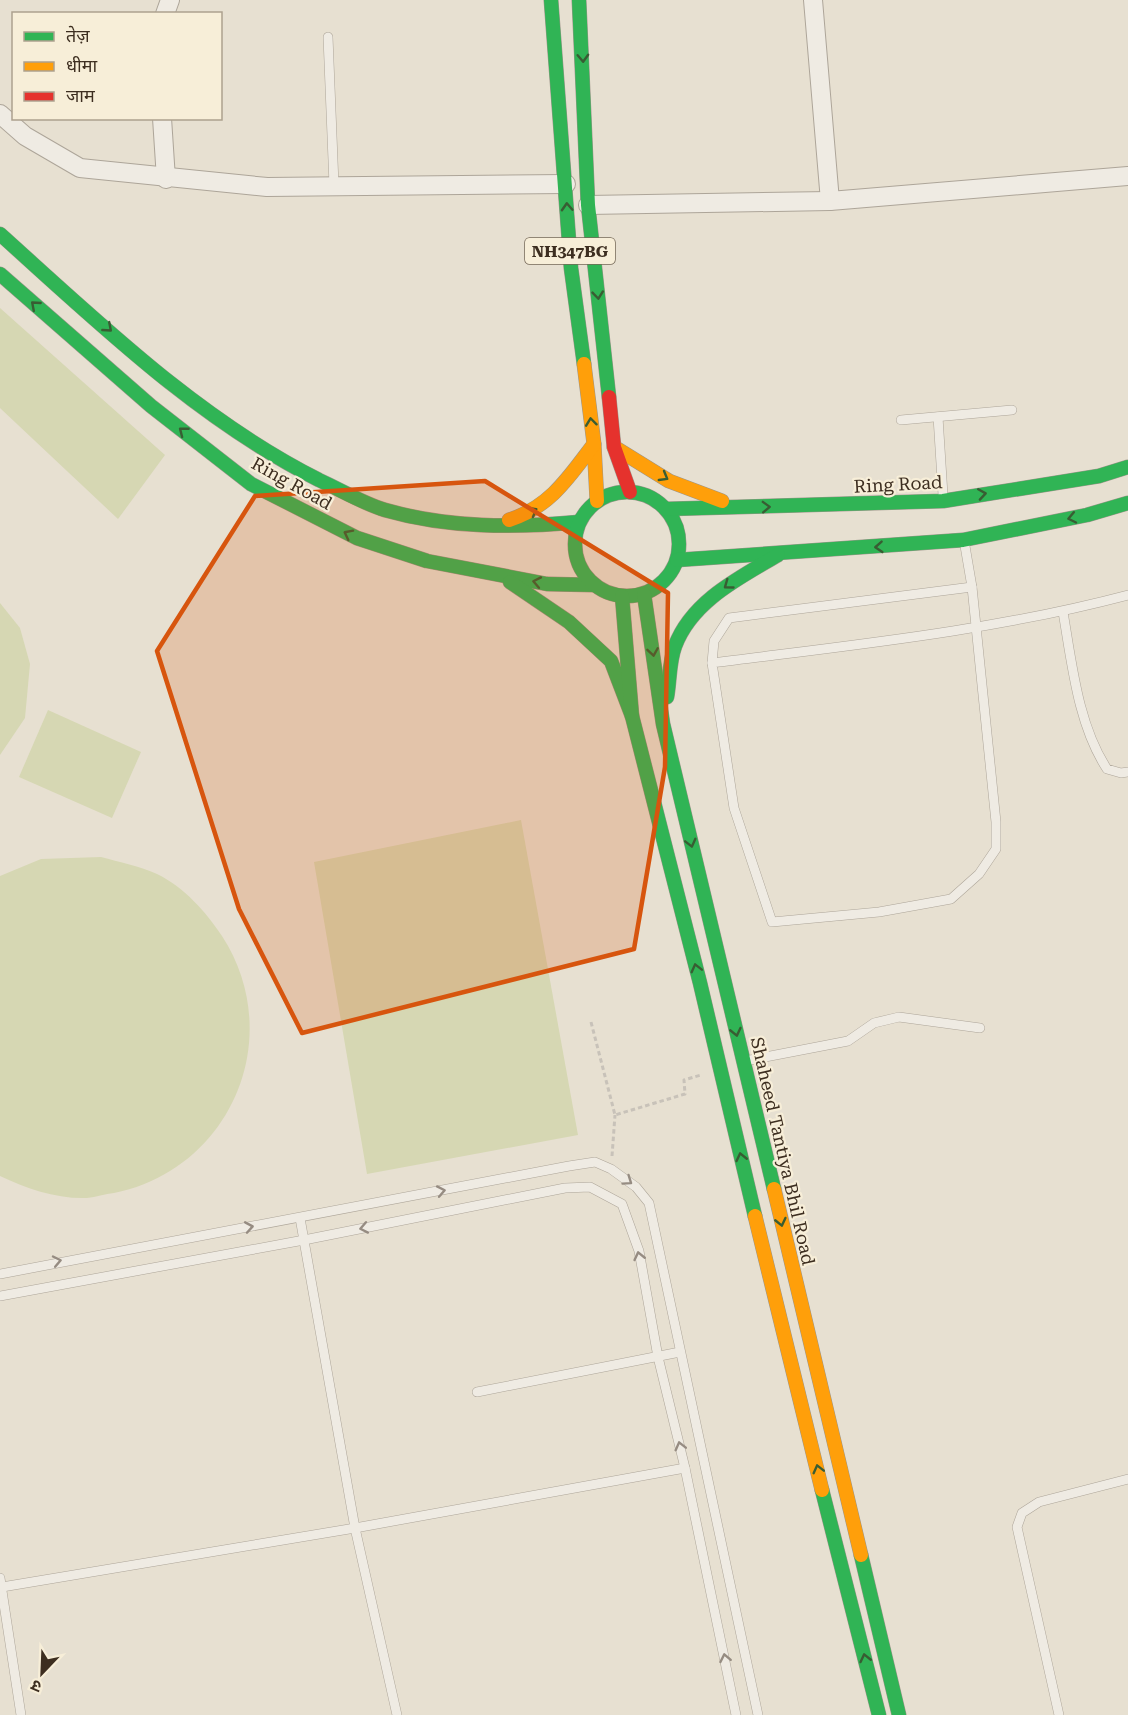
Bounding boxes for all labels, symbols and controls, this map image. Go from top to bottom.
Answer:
legend [12,12,222,120]
text: तेज़ [66,25,90,46]
one-way arrow [577,54,589,63]
text: धीमा [66,55,97,76]
text: जाम [66,85,96,106]
one-way arrow [560,203,573,212]
road number: NH347BG [525,238,615,264]
one-way arrow [591,290,604,299]
one-way arrow [31,301,42,312]
one-way arrow [101,321,112,332]
one-way arrow [585,417,598,427]
one-way arrow [179,428,190,439]
street label: Ring Road [248,452,336,514]
one-way arrow [658,470,668,482]
street label: Ring Road [853,471,943,497]
one-way arrow [977,489,986,501]
one-way arrow [762,501,771,514]
one-way arrow [527,507,537,518]
one-way arrow [1067,511,1077,524]
one-way arrow [344,530,355,541]
one-way arrow [875,540,884,553]
one-way arrow [532,576,542,589]
one-way arrow [723,578,734,589]
one-way arrow [646,646,659,656]
one-way arrow [684,838,697,848]
one-way arrow [691,963,704,973]
one-way arrow [729,1027,742,1037]
street label: Shaheed Tantiya Bhil Road [747,1035,820,1267]
one-way arrow [735,1153,748,1163]
one-way arrow [621,1174,632,1185]
one-way arrow [435,1185,445,1198]
one-way arrow [774,1217,787,1227]
one-way arrow [244,1221,254,1233]
one-way arrow [359,1221,369,1234]
one-way arrow [634,1251,647,1261]
one-way arrow [52,1255,62,1268]
one-way arrow [674,1442,687,1452]
one-way arrow [813,1464,825,1475]
north arrow [12,1643,72,1703]
one-way arrow [719,1653,732,1663]
one-way arrow [860,1653,873,1663]
text: उ [28,1676,44,1697]

